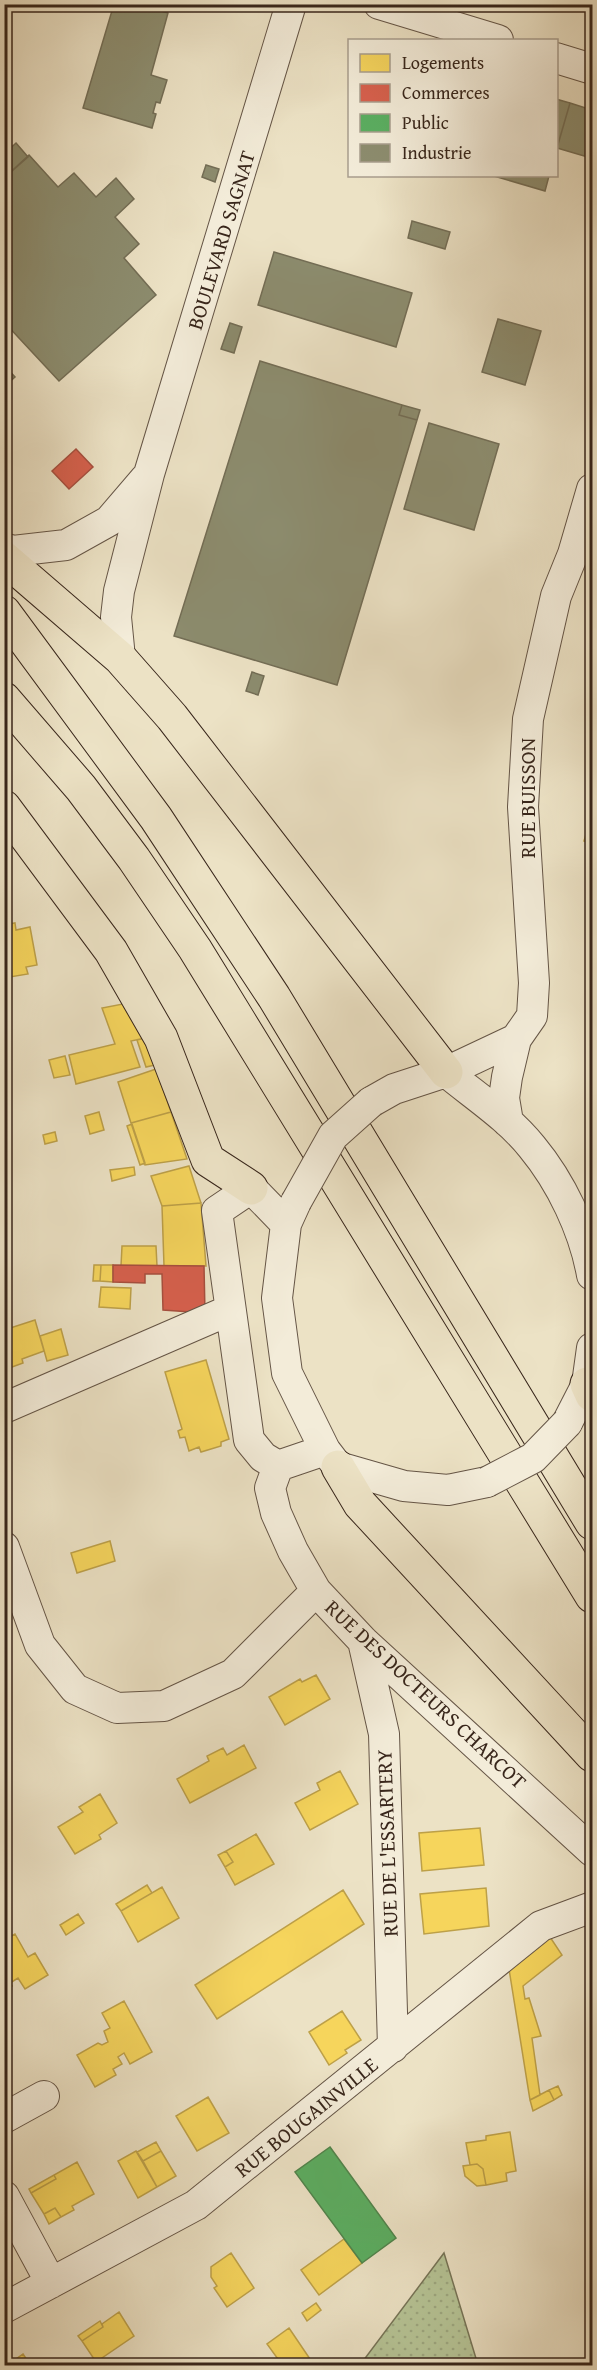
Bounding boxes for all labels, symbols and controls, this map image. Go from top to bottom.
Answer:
legend [348,39,558,177]
text: Logements [402,49,484,76]
text: Commerces [402,79,490,106]
text: Public [402,109,449,136]
text: Industrie [402,139,471,166]
street label: BOULEVARD SAGNAT [179,147,263,333]
street label: RUE BUISSON [512,738,543,858]
street label: RUE DES DOCTEURS CHARCOT [318,1592,534,1796]
street label: RUE DE L'ESSARTERY [368,1748,406,1937]
street label: RUE BOUGAINVILLE [228,2049,385,2185]

